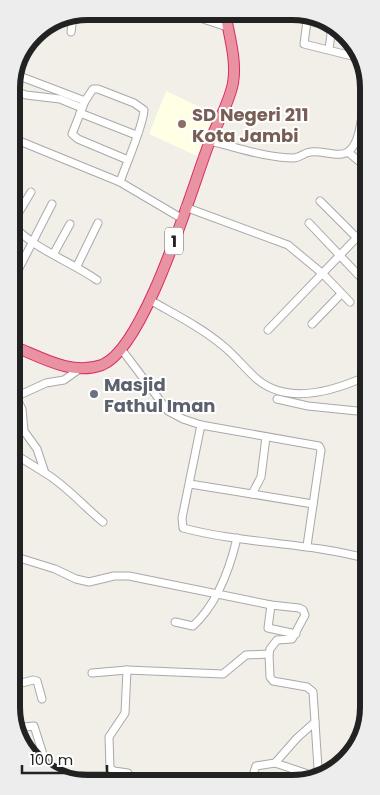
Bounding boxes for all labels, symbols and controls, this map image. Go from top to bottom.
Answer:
place label: SD Negeri 211 Kota Jambi [192,102,309,148]
marker: SD Negeri 211 Kota Jambi [176,118,188,130]
road number: 1 [165,228,183,255]
place label: Masjid Fathul Iman [104,372,216,418]
marker: Masjid Fathul Iman [88,388,100,400]
scale bar [22,742,108,774]
text: 100 m [30,749,73,770]

